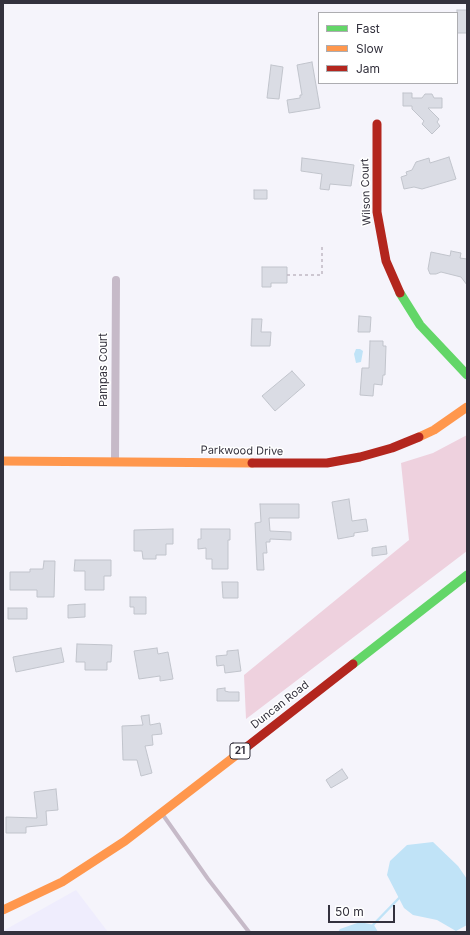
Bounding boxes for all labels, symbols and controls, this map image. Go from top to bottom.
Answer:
legend [318,12,458,84]
text: Fast [356,21,380,36]
text: Slow [356,41,383,56]
text: Jam [356,61,380,76]
street label: Wilson Court [358,158,374,226]
street label: Pampas Court [97,333,111,407]
street label: Parkwood Drive [201,444,283,458]
street label: Duncan Road [248,678,312,732]
road number: 21 [230,743,250,759]
scale bar [330,897,397,923]
text: 50 m [335,904,364,919]

